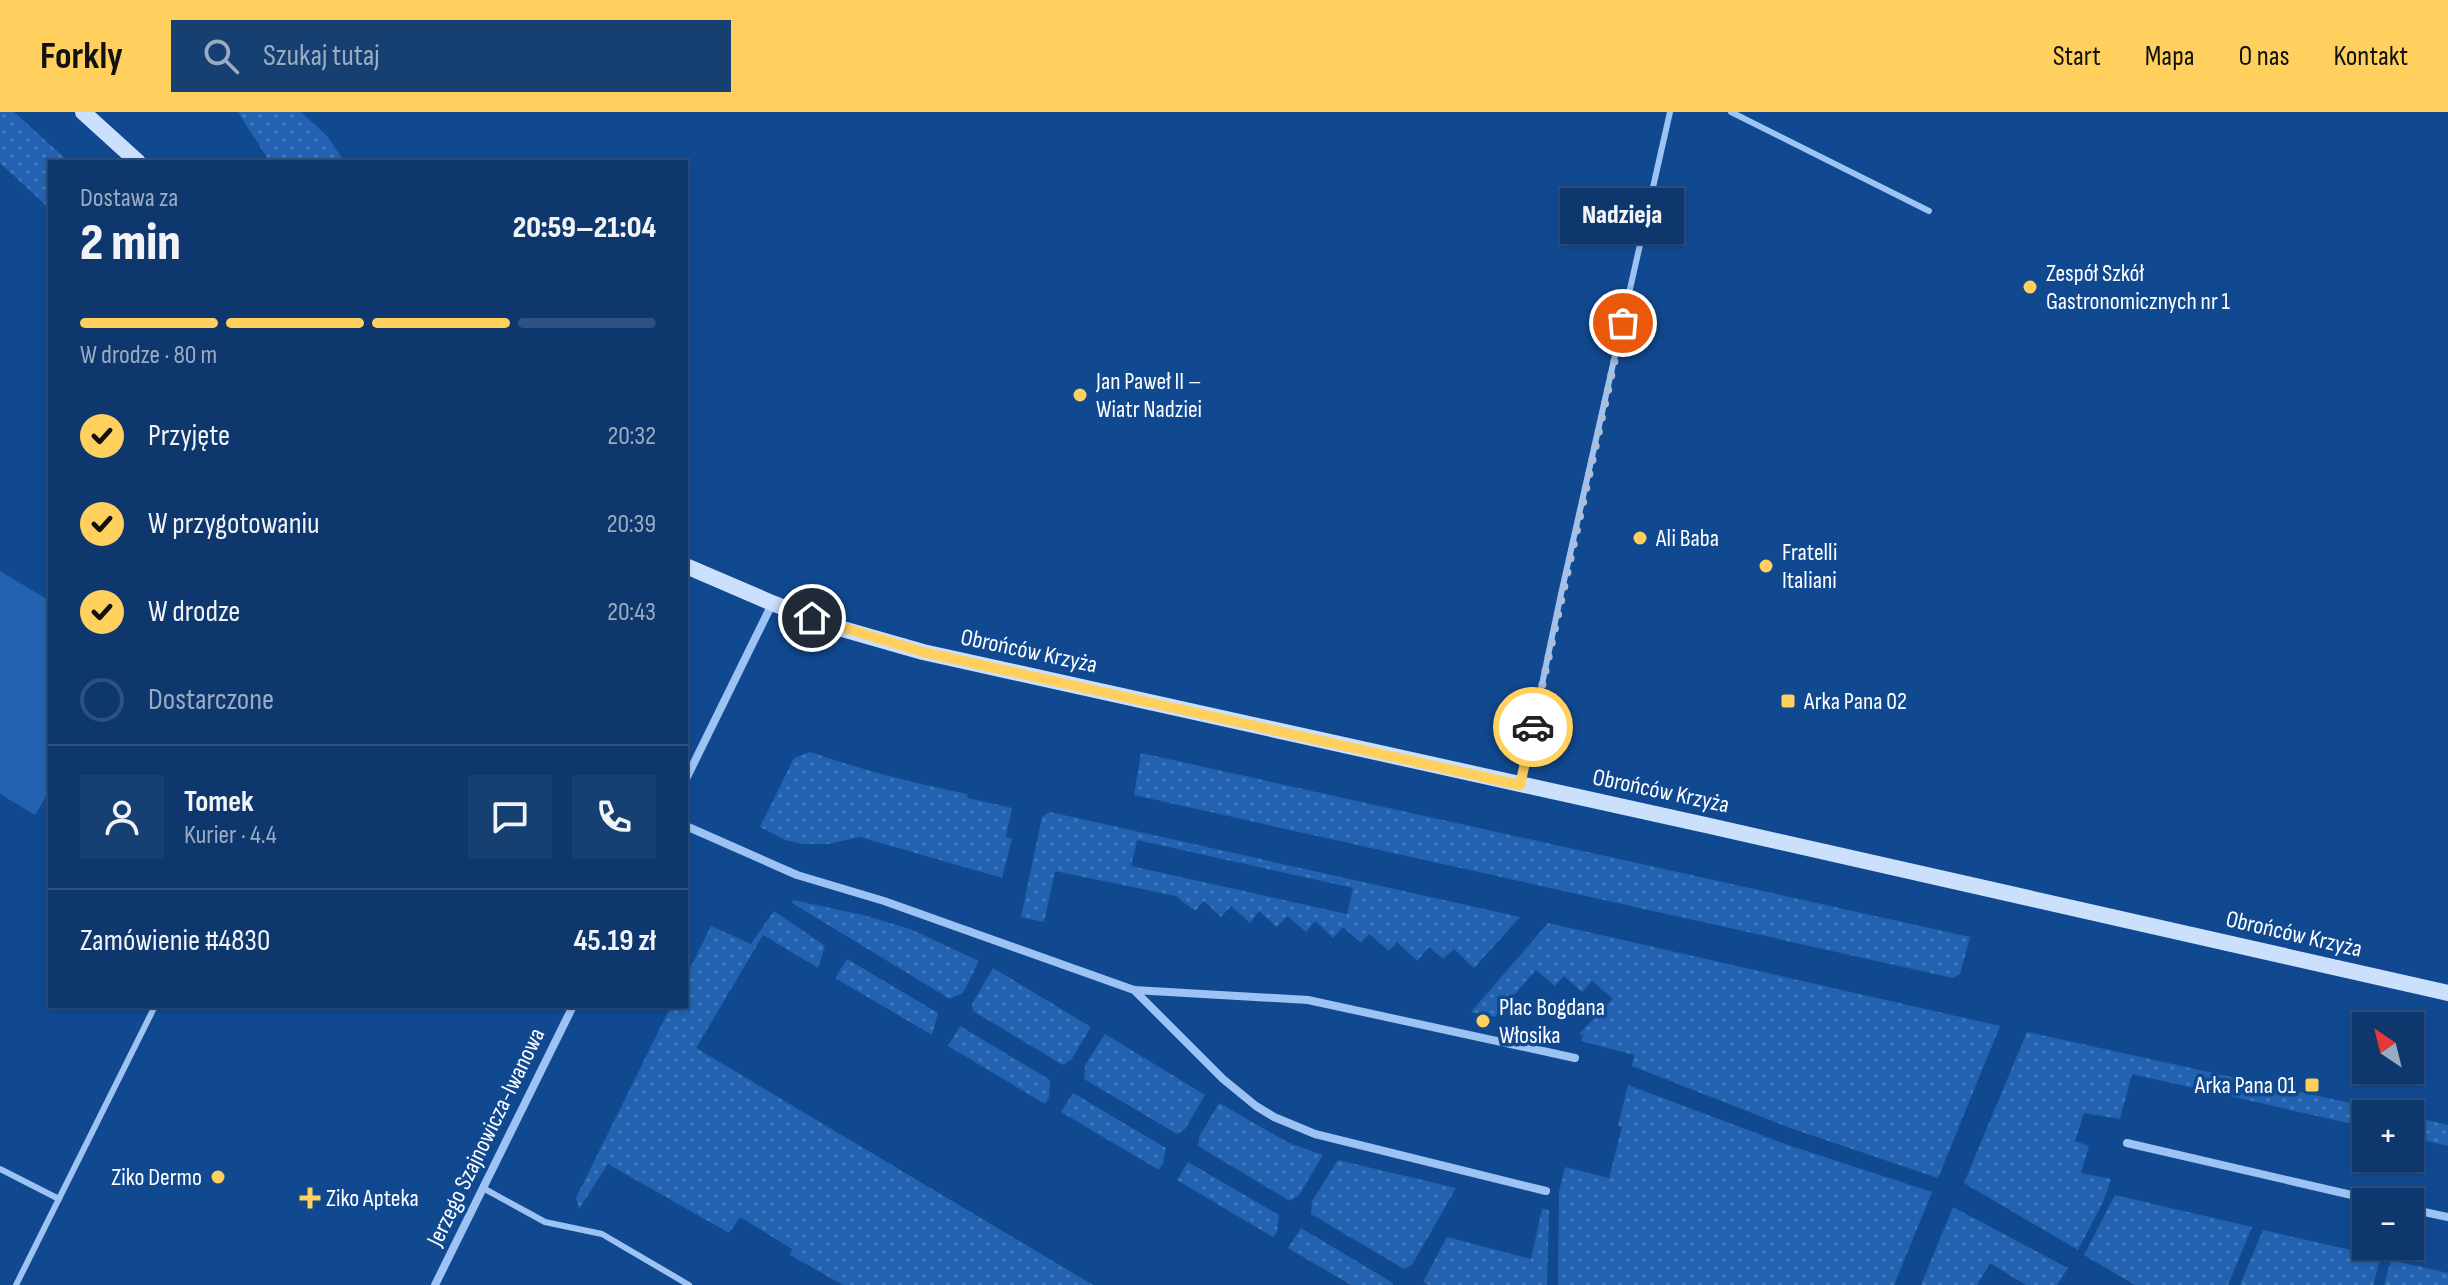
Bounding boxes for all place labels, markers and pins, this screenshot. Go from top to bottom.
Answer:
callout: Nadzieja [1561,187,1685,243]
place label: Zespół Szkół Gastronomicznych nr 1 [2046,259,2231,316]
marker: Zespół Szkół Gastronomicznych nr 1 [2021,278,2039,296]
pin [1589,289,1657,357]
place label: Jan Paweł II – Wiatr Nadziei [1095,367,1202,424]
marker: Jan Paweł II – Wiatr Nadziei [1071,386,1089,404]
place label: Ali Baba [1655,524,1719,553]
marker: Ali Baba [1631,529,1649,547]
place label: Fratelli Italiani [1782,538,1838,595]
marker: Fratelli Italiani [1757,557,1775,575]
pin [778,584,846,652]
place label: Arka Pana 02 [1803,687,1907,716]
marker: Arka Pana 02 [1779,692,1797,710]
place label: Plac Bogdana Włosika [1499,993,1605,1050]
marker: Plac Bogdana Włosika [1474,1012,1492,1030]
place label: Arka Pana 01 [2194,1071,2297,1100]
marker: Arka Pana 01 [2303,1076,2321,1094]
place label: Ziko Dermo [111,1163,202,1192]
marker: Ziko Dermo [209,1168,227,1186]
place label: Ziko Apteka [326,1184,419,1213]
marker: Ziko Apteka [301,1189,319,1207]

